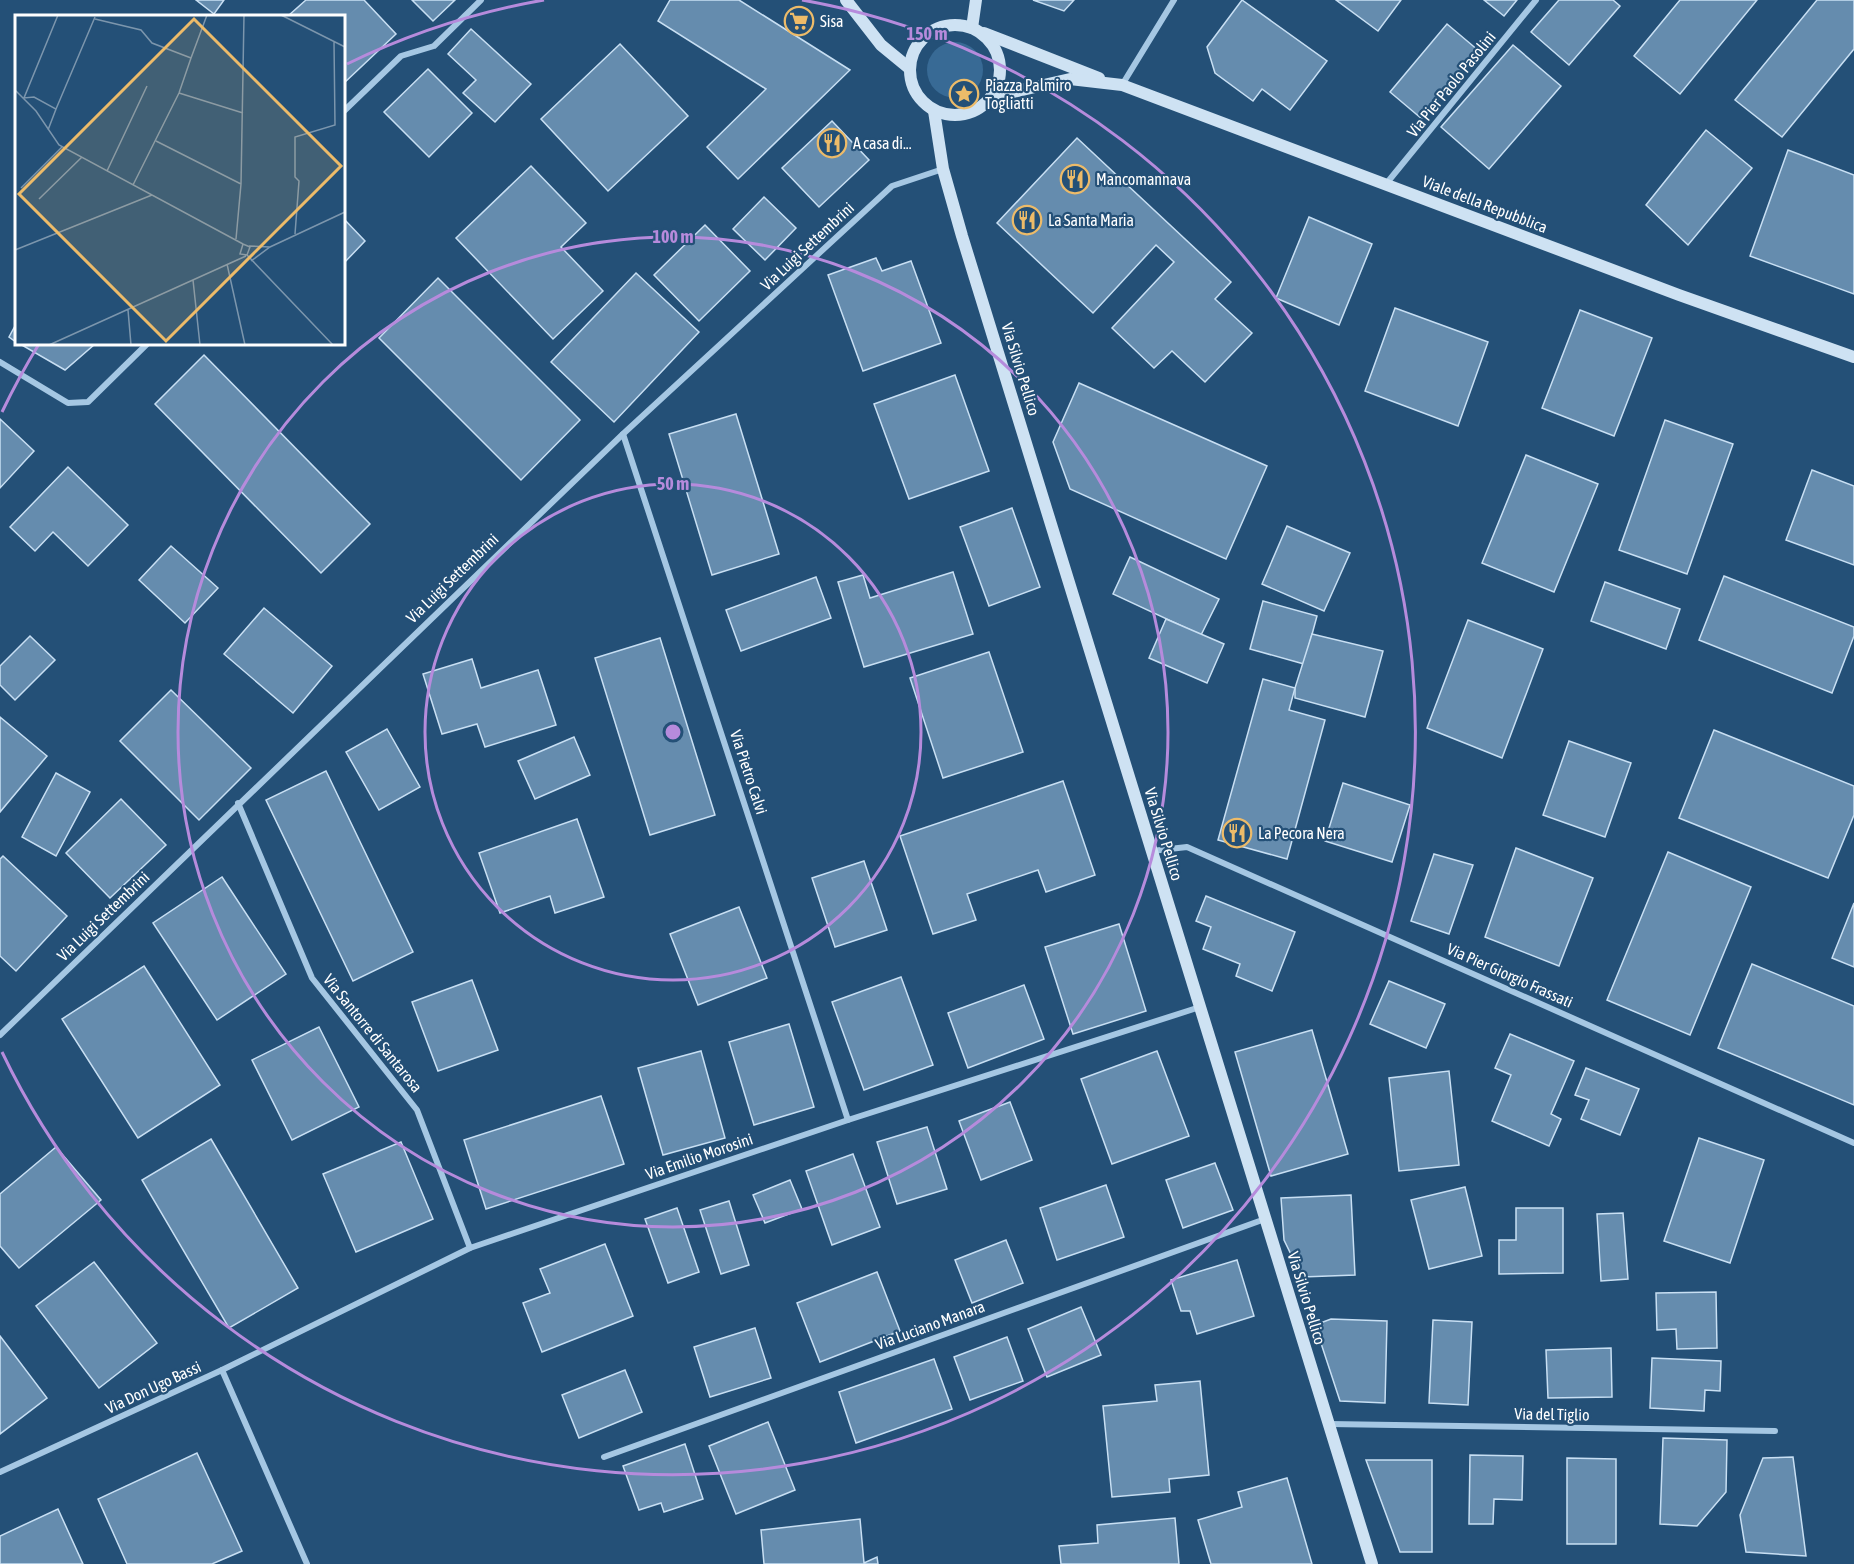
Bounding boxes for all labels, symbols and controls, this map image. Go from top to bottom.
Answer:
supermarket icon: Sisa [783,5,815,37]
place label: Sisa [820,12,844,30]
inset map [15,15,345,345]
text: 150 m [907,23,947,44]
street label: Via Pier Paolo Pasolini [1403,28,1499,140]
place label: Piazza Palmiro Togliatti [985,76,1071,113]
place icon: Piazza Palmiro Togliatti [948,78,980,110]
restaurant icon: A casa di... [816,127,848,159]
place label: A casa di... [853,134,912,152]
restaurant icon: Mancomannava [1059,163,1091,195]
place label: Mancomannava [1096,170,1191,188]
street label: Viale della Repubblica [1420,172,1550,237]
street label: Via Luigi Settembrini [757,198,858,294]
restaurant icon: La Santa Maria [1011,204,1043,236]
place label: La Santa Maria [1048,211,1134,229]
text: 100 m [653,226,693,247]
street label: Via Silvio Pellico [998,320,1044,418]
text: 50 m [657,473,689,494]
street label: Via Luigi Settembrini [402,530,502,627]
centre of rings [663,722,683,742]
street label: Via Pietro Calvi [727,728,771,816]
street label: Via Silvio Pellico [1141,785,1187,883]
restaurant icon: La Pecora Nera [1221,817,1253,849]
place label: La Pecora Nera [1258,824,1345,842]
street label: Via Luigi Settembrini [53,868,153,965]
street label: Via Pier Giorgio Frassati [1444,939,1576,1012]
street label: Via Santorre di Santarosa [320,970,426,1096]
street label: Via Emilio Morosini [643,1129,755,1183]
street label: Via Silvio Pellico [1284,1249,1330,1347]
street label: Via Luciano Manara [873,1297,987,1353]
street label: Via Don Ugo Bassi [102,1357,204,1418]
street label: Via del Tiglio [1514,1404,1590,1425]

